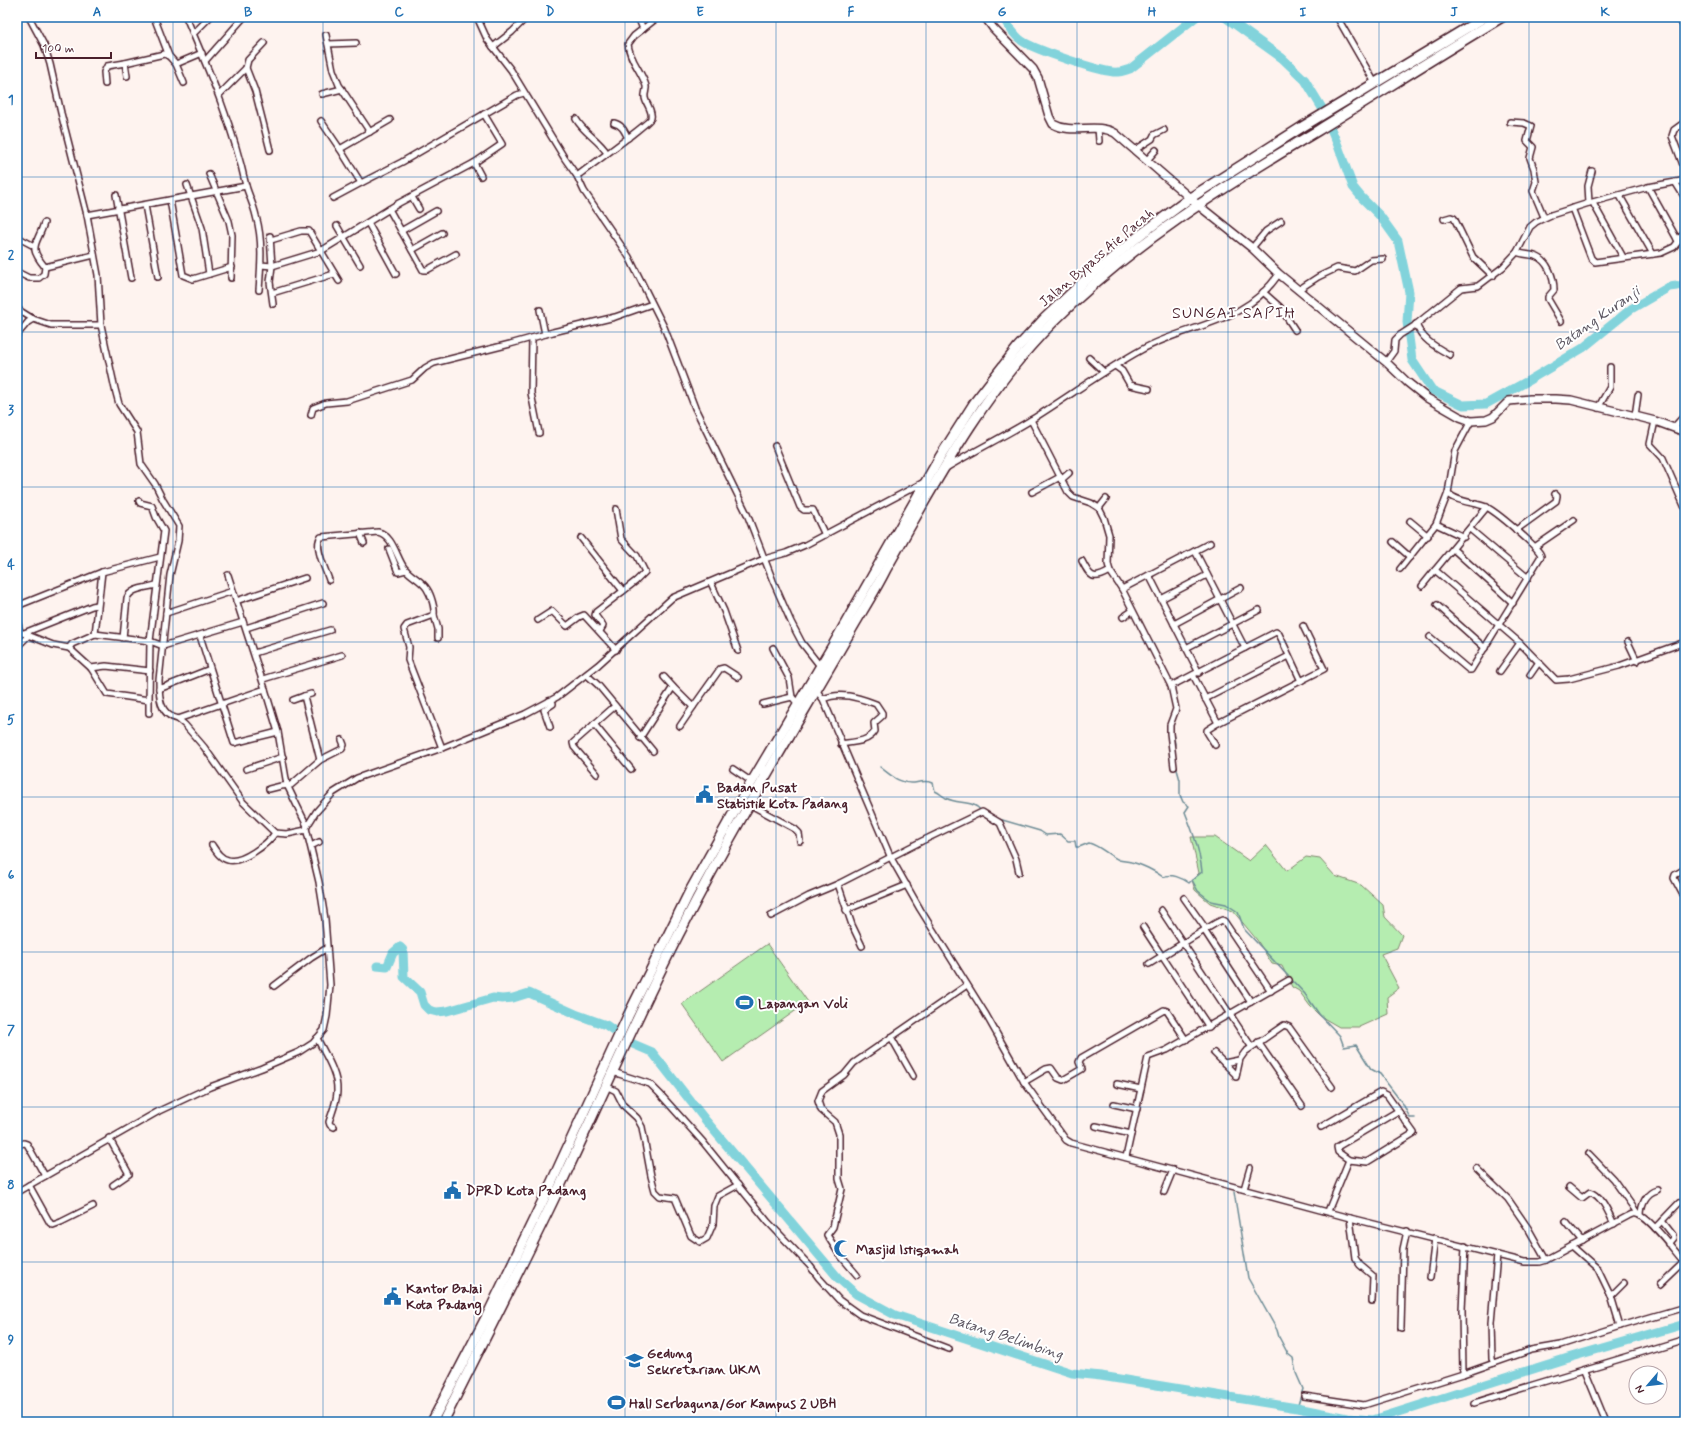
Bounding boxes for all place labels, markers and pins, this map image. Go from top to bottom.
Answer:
place label: Badan Pusat Statistik Kota Padang [717,779,848,814]
public building icon: Badan Pusat Statistik Kota Padang [694,785,714,805]
sports icon: Lapangan Voli [735,993,755,1013]
place label: Lapangan Voli [758,995,848,1014]
public building icon: DPRD Kota Padang [443,1180,463,1200]
place label: DPRD Kota Padang [466,1182,586,1201]
mosque icon: Masjid Istiqamah [833,1239,853,1259]
place label: Masjid Istiqamah [856,1241,959,1260]
place label: Kantor Balai Kota Padang [406,1280,482,1316]
public building icon: Kantor Balai Kota Padang [383,1286,403,1306]
place label: Gedung Sekretarian UKM [647,1345,761,1379]
school or university icon: Gedung Sekretarian UKM [624,1351,644,1371]
sports icon: Hall Serbaguna/Gor Kampus 2 UBH [606,1393,626,1413]
place label: Hall Serbaguna/Gor Kampus 2 UBH [629,1395,836,1414]

